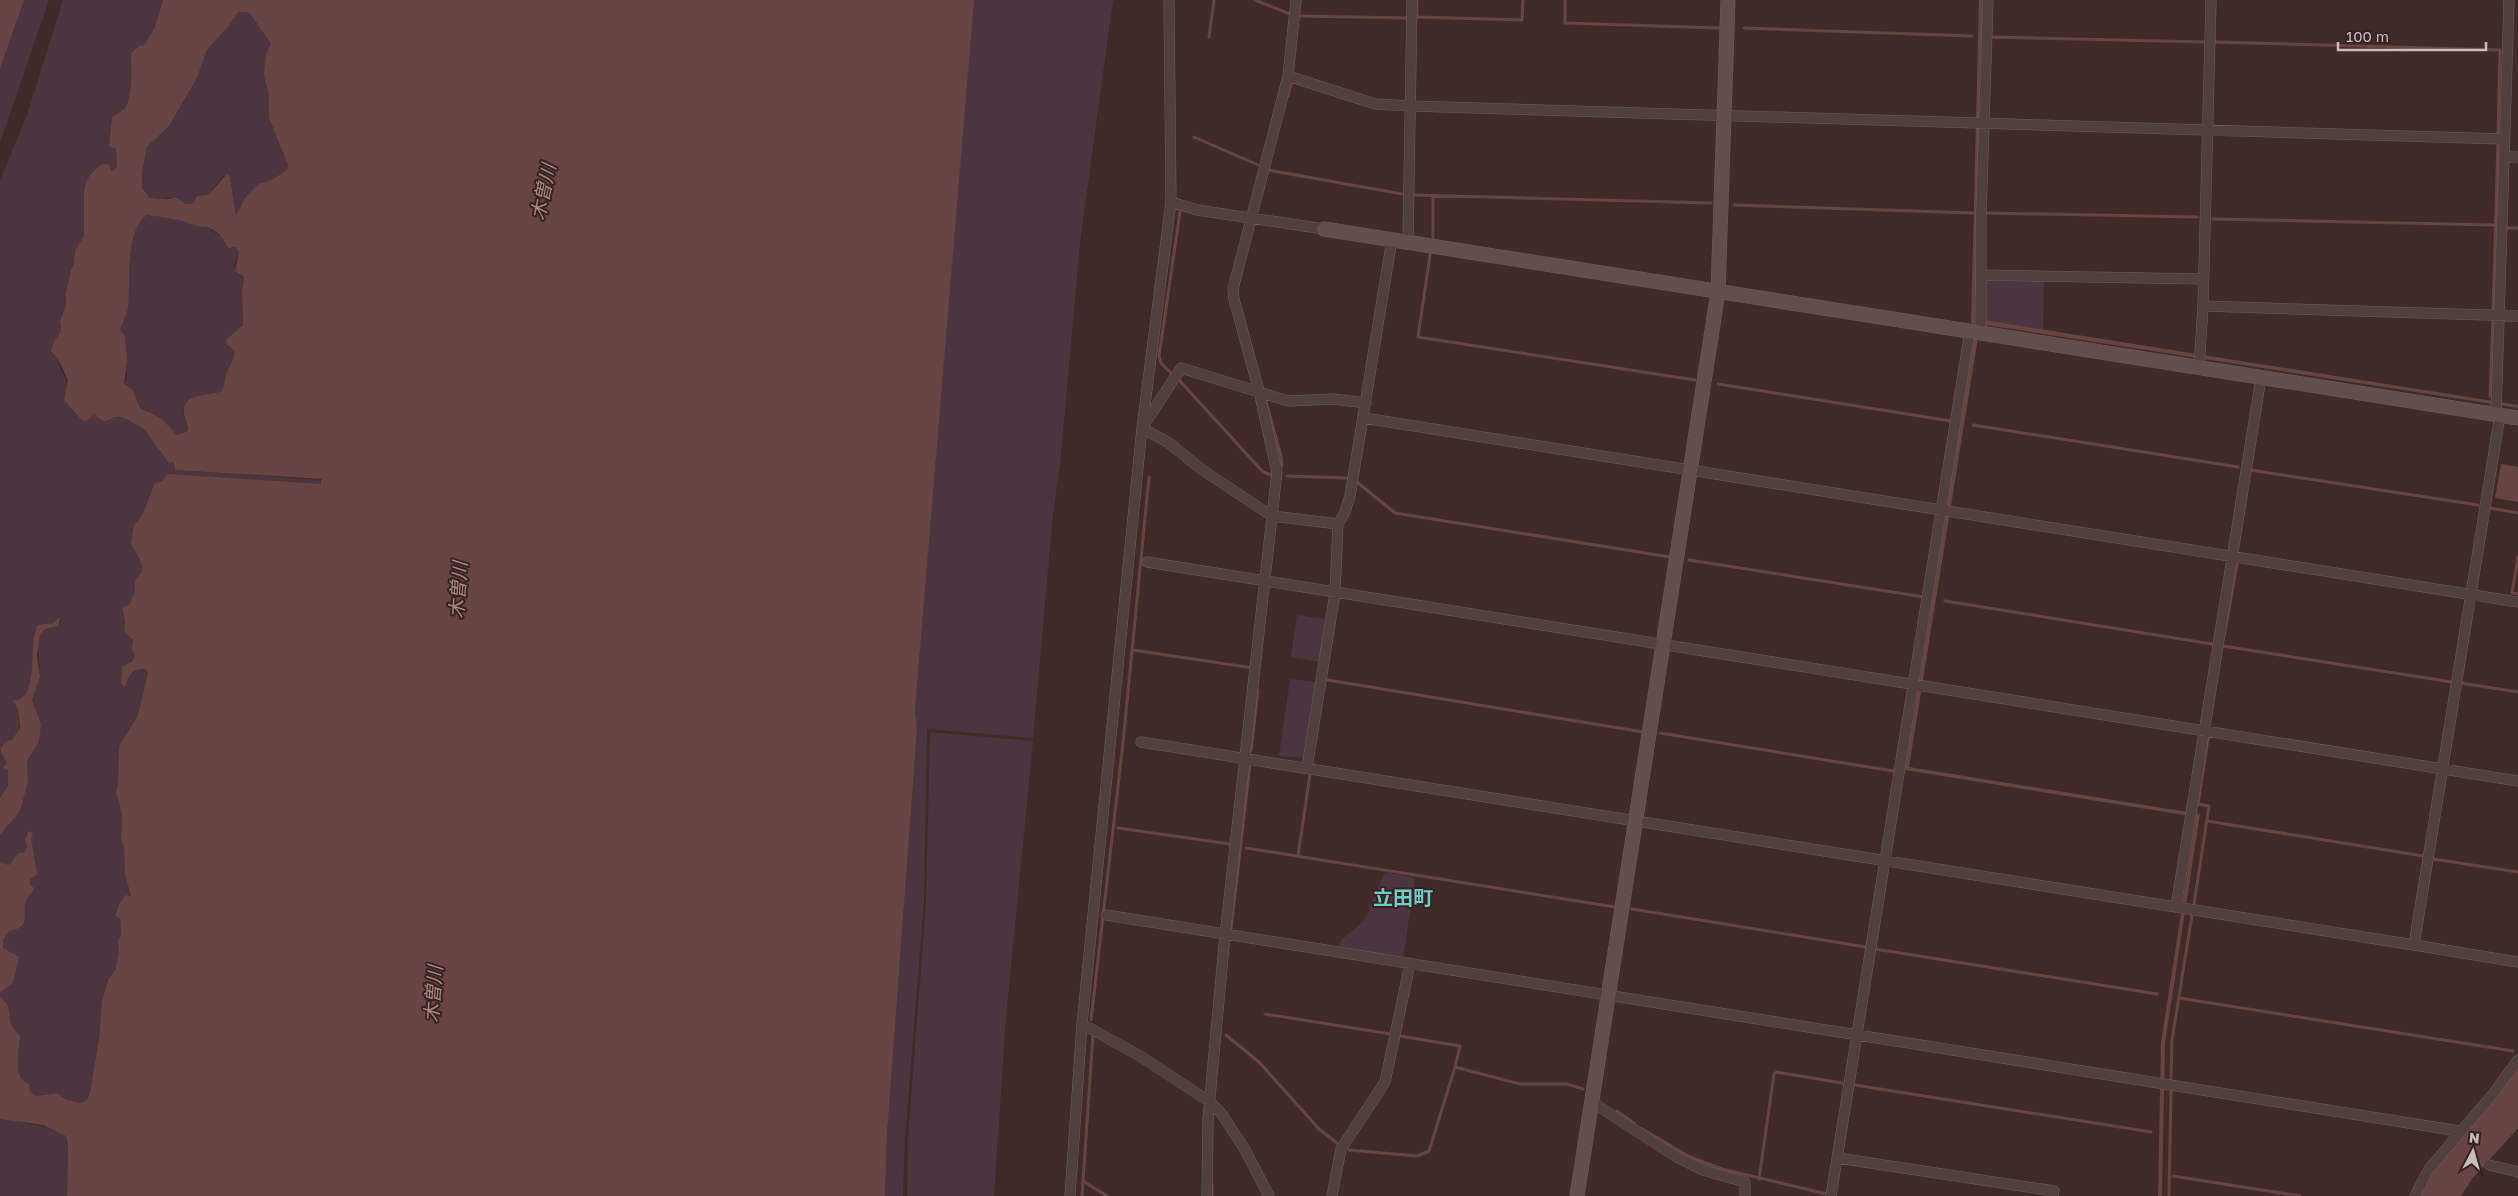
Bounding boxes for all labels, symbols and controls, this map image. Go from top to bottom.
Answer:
scale bar [2338,20,2486,52]
text: 100 m [2346,27,2389,45]
water label: 木曽川 [525,160,560,222]
water label: 木曽川 [444,559,471,619]
district label: 立田町 [1373,885,1433,909]
water label: 木曽川 [419,963,446,1023]
north arrow [2448,1126,2498,1176]
text: N [2468,1129,2481,1147]

